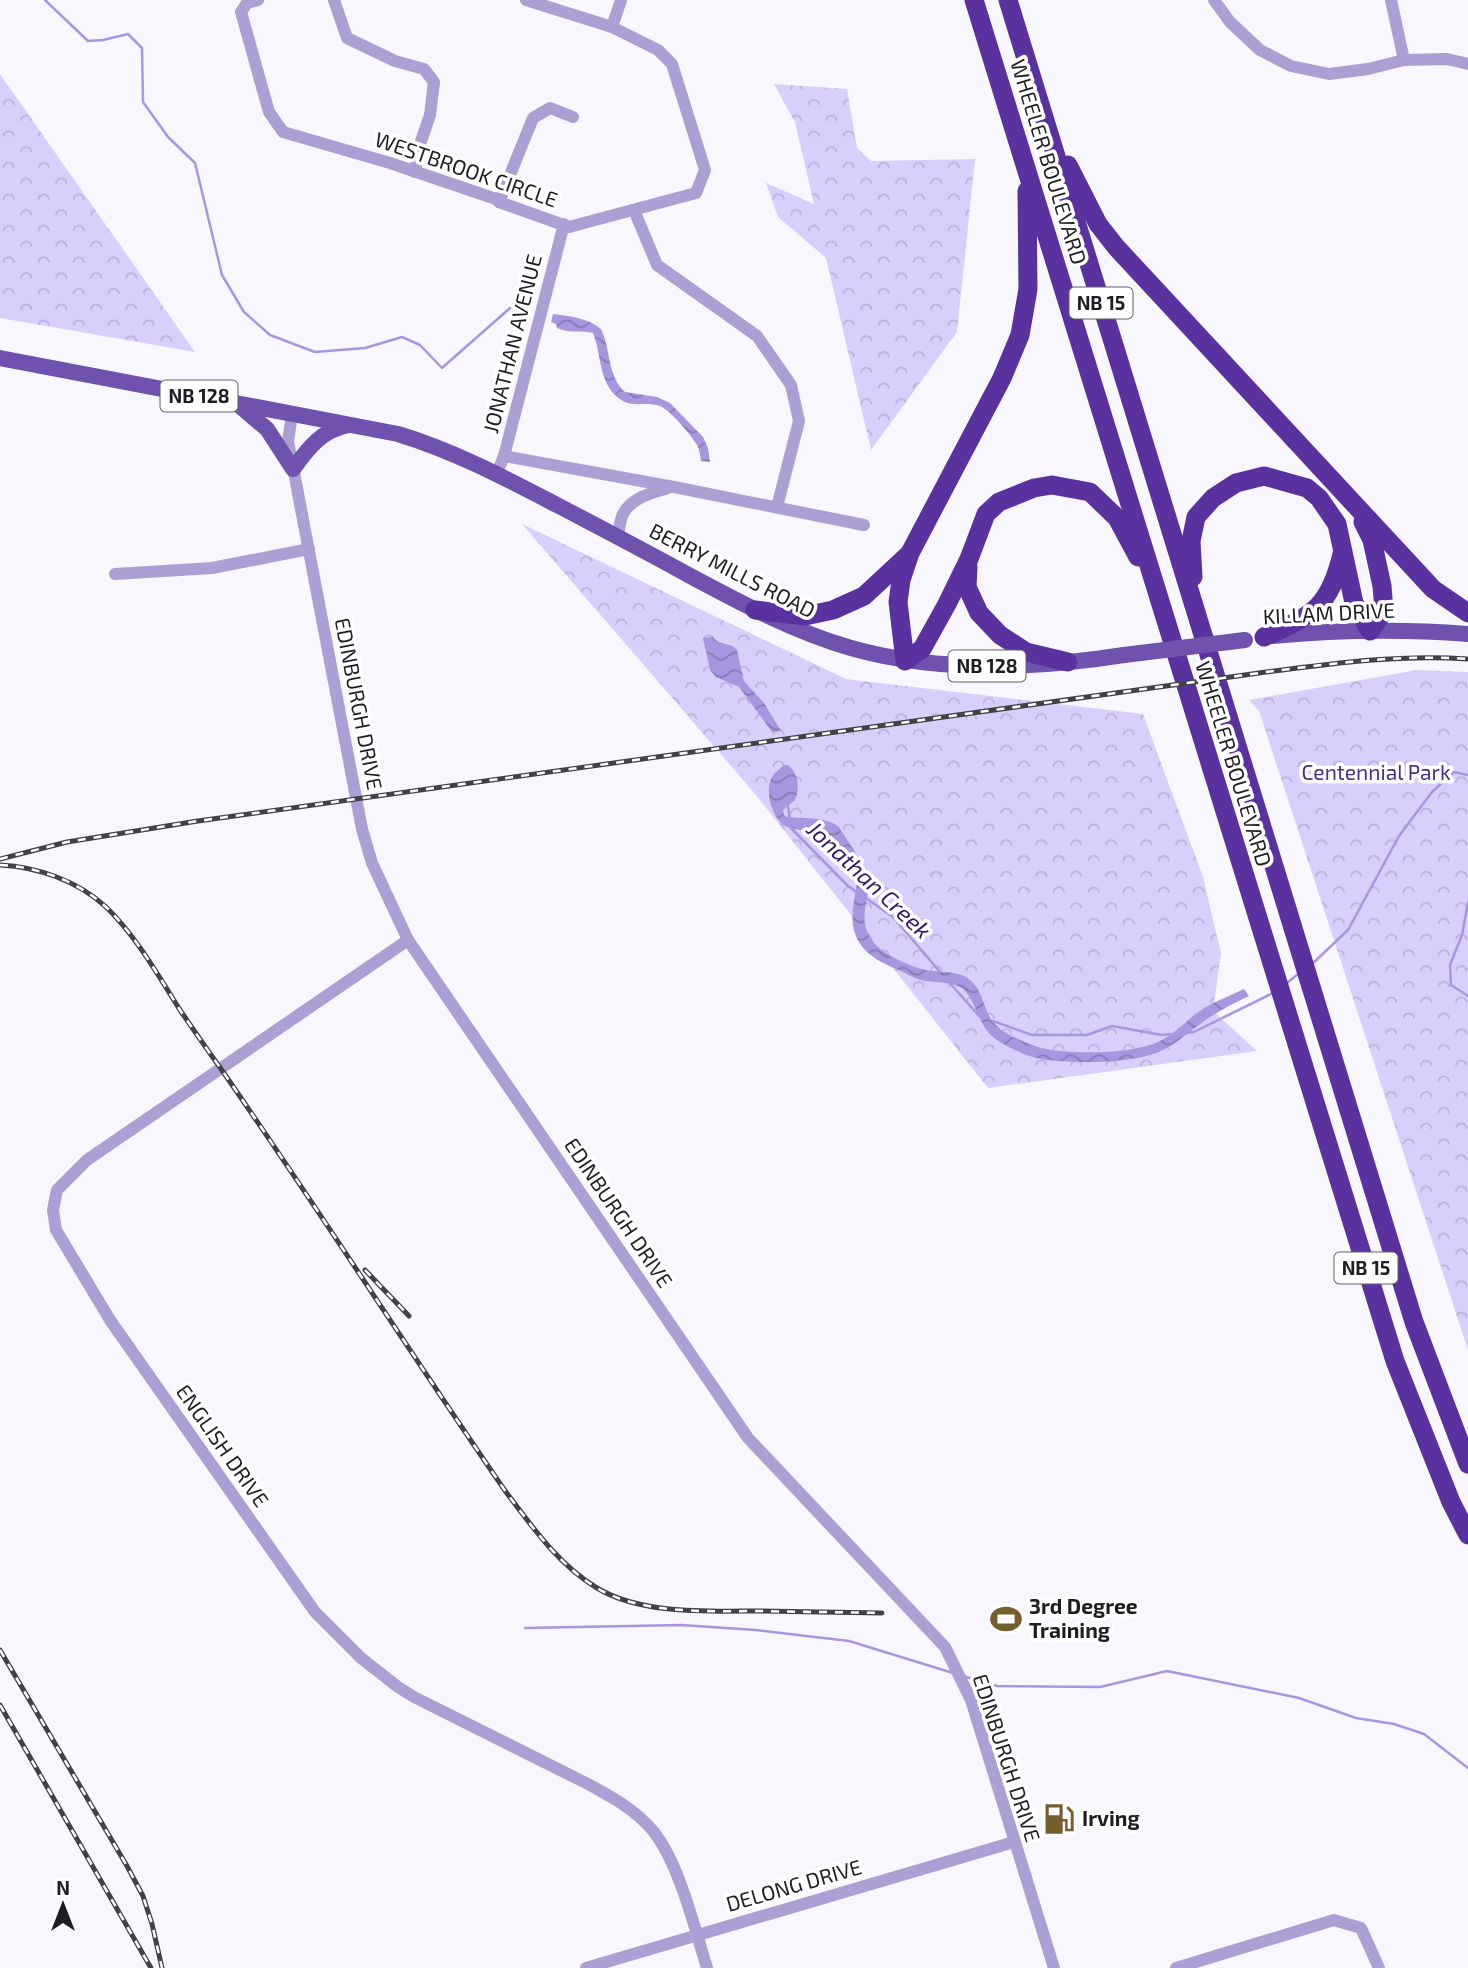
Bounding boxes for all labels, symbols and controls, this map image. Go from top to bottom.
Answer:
street label: WHEELER BOULEVARD [1006,56,1093,267]
street label: WESTBROOK CIRCLE [372,126,561,212]
street label: JONATHAN AVENUE [477,252,546,436]
road number: NB 15 [1070,288,1132,318]
road number: NB 128 [160,380,238,412]
street label: BERRY MILLS ROAD [646,517,820,622]
street label: KILLAM DRIVE [1262,597,1396,628]
street label: EDINBURGH DRIVE [331,615,388,792]
road number: NB 128 [948,650,1026,681]
street label: WHEELER BOULEVARD [1191,658,1278,869]
park label: Centennial Park [1301,759,1451,784]
water label: Jonathan Creek [801,814,938,944]
street label: EDINBURGH DRIVE [560,1133,679,1292]
road number: NB 15 [1334,1252,1398,1284]
street label: ENGLISH DRIVE [172,1379,275,1511]
place label: 3rd Degree Training [1029,1593,1138,1642]
sports icon: 3rd Degree Training [989,1602,1023,1636]
street label: EDINBURGH DRIVE [969,1671,1046,1845]
fuel station icon: Irving [1042,1802,1076,1836]
place label: Irving [1082,1805,1140,1830]
street label: DELONG DRIVE [723,1853,864,1916]
north arrow [28,1870,98,1940]
text: N [56,1876,70,1899]

